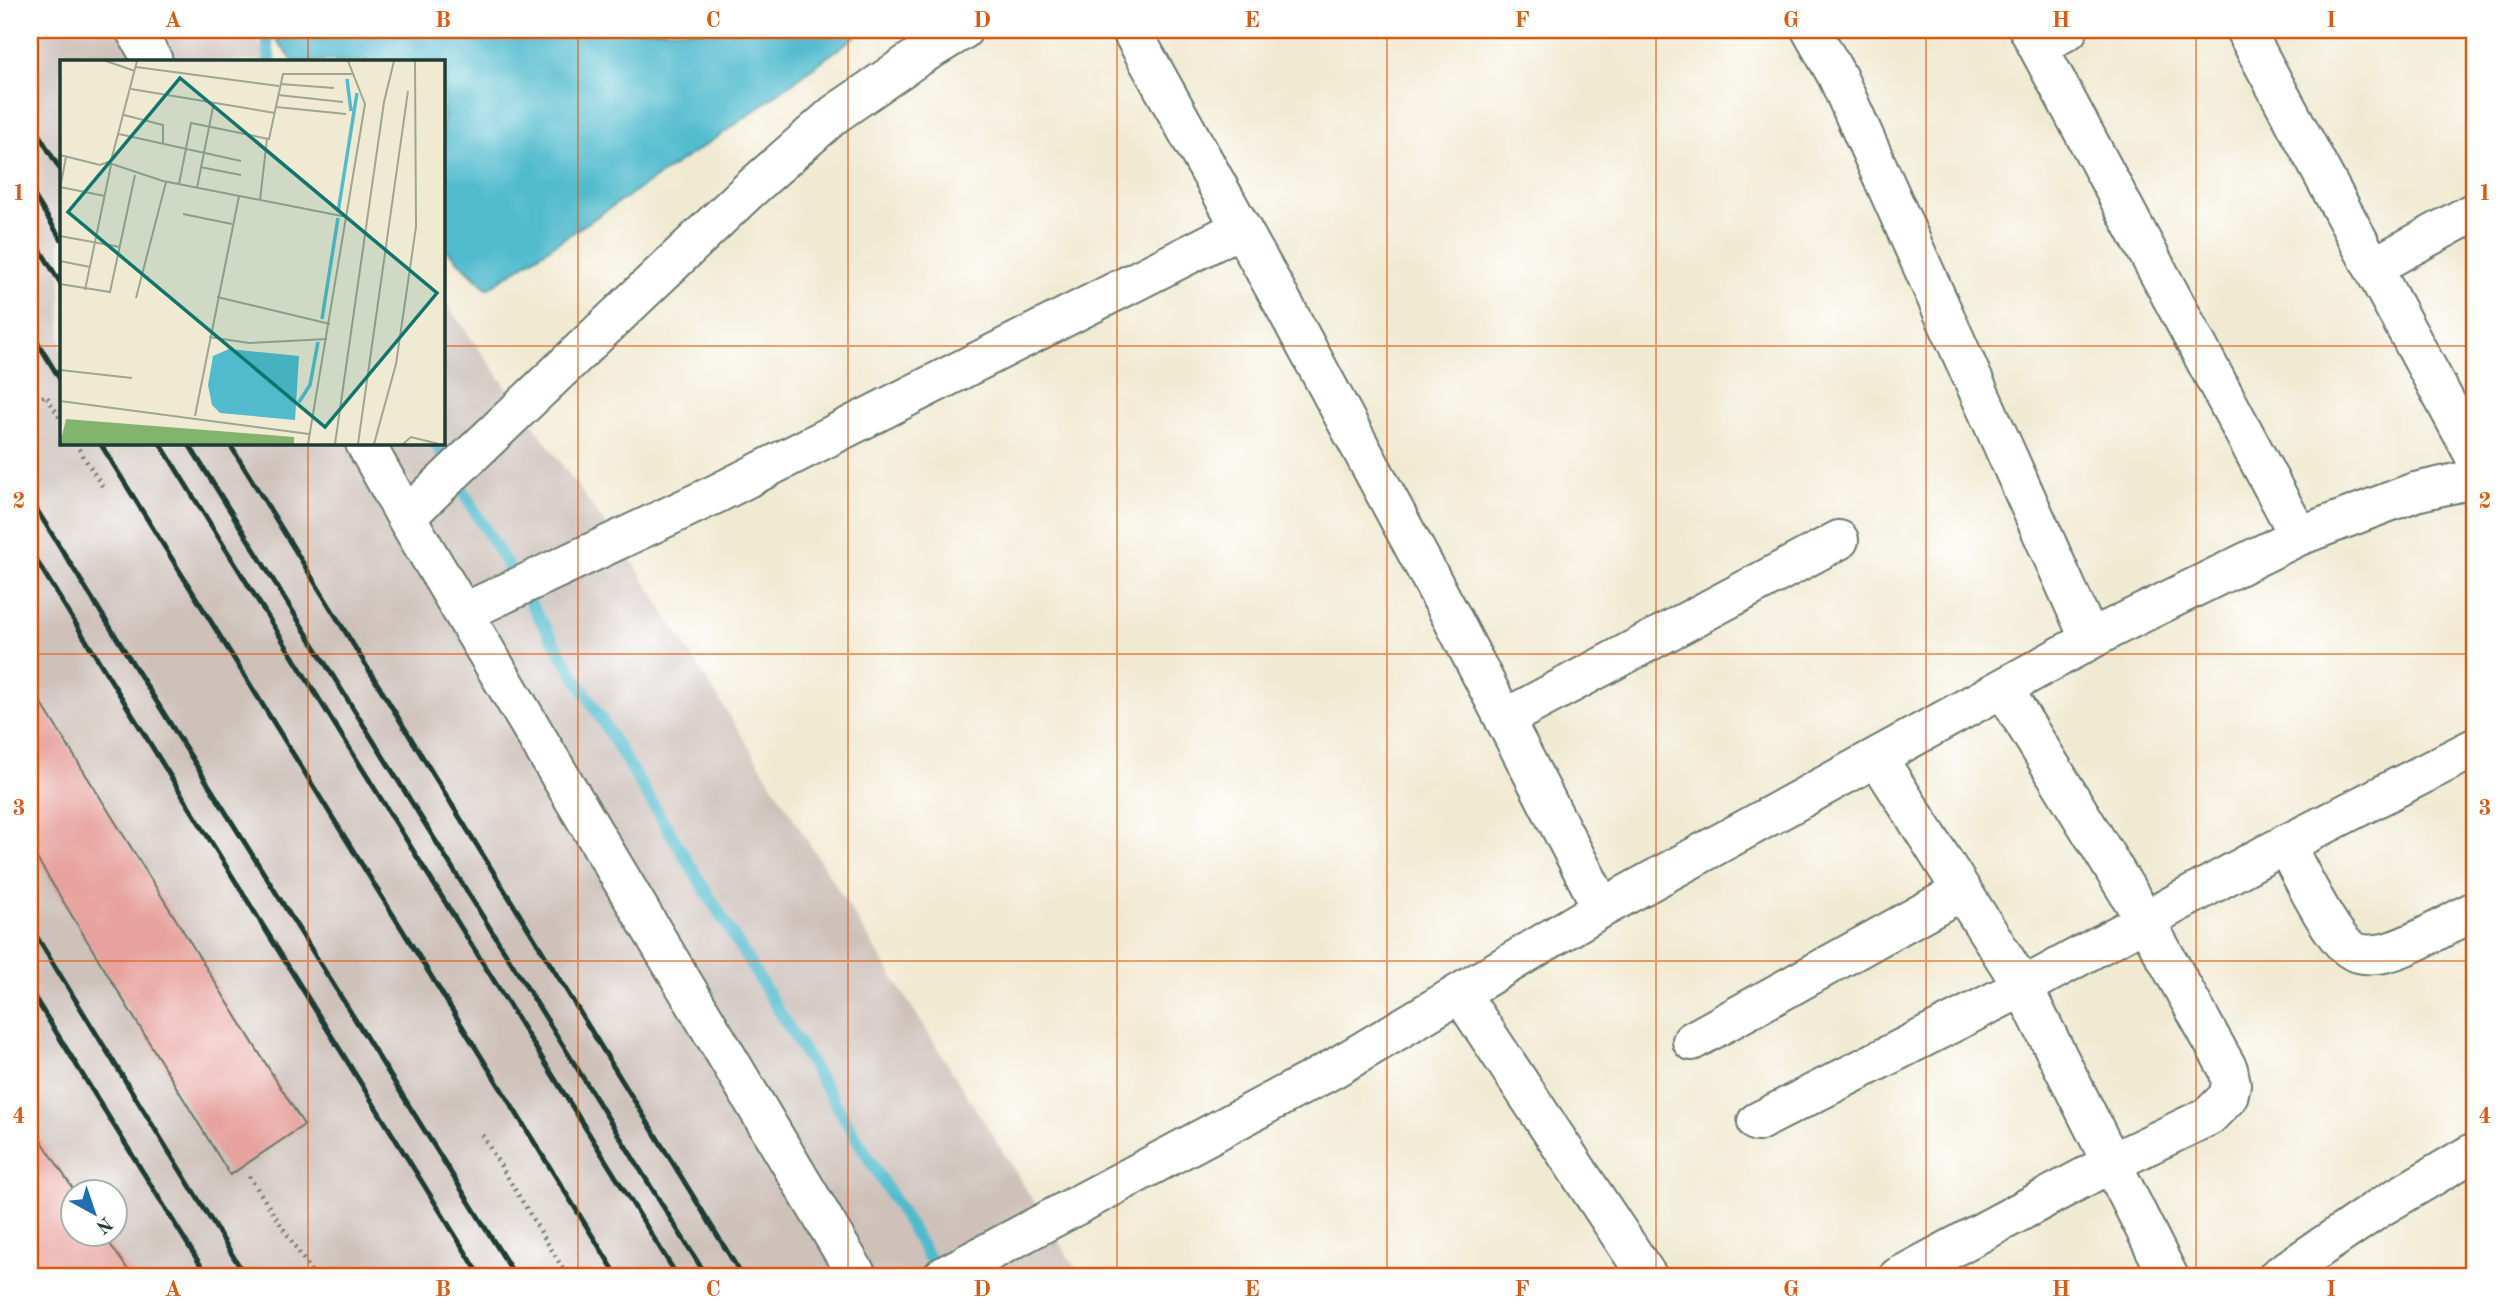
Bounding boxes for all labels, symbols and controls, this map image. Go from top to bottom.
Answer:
text: A [164,9,182,32]
text: B [435,9,451,32]
text: C [705,9,721,32]
text: D [973,9,991,32]
text: E [1244,9,1260,32]
text: F [1514,9,1530,32]
text: G [1783,9,1799,32]
text: H [2052,9,2070,32]
text: I [2326,9,2336,32]
inset map [60,60,444,444]
text: 1 [12,182,26,205]
text: 1 [2478,182,2492,205]
text: 2 [12,490,26,513]
text: 2 [2478,490,2492,513]
text: 3 [12,797,26,820]
text: 3 [2478,797,2492,820]
text: 4 [12,1105,26,1128]
text: 4 [2478,1105,2492,1128]
north arrow [60,1178,130,1248]
text: N [91,1212,115,1236]
text: A [164,1278,182,1301]
text: B [435,1278,451,1301]
text: C [705,1278,721,1301]
text: D [973,1278,991,1301]
text: E [1244,1278,1260,1301]
text: F [1514,1278,1530,1301]
text: G [1783,1278,1799,1301]
text: H [2052,1278,2070,1301]
text: I [2326,1278,2336,1301]

